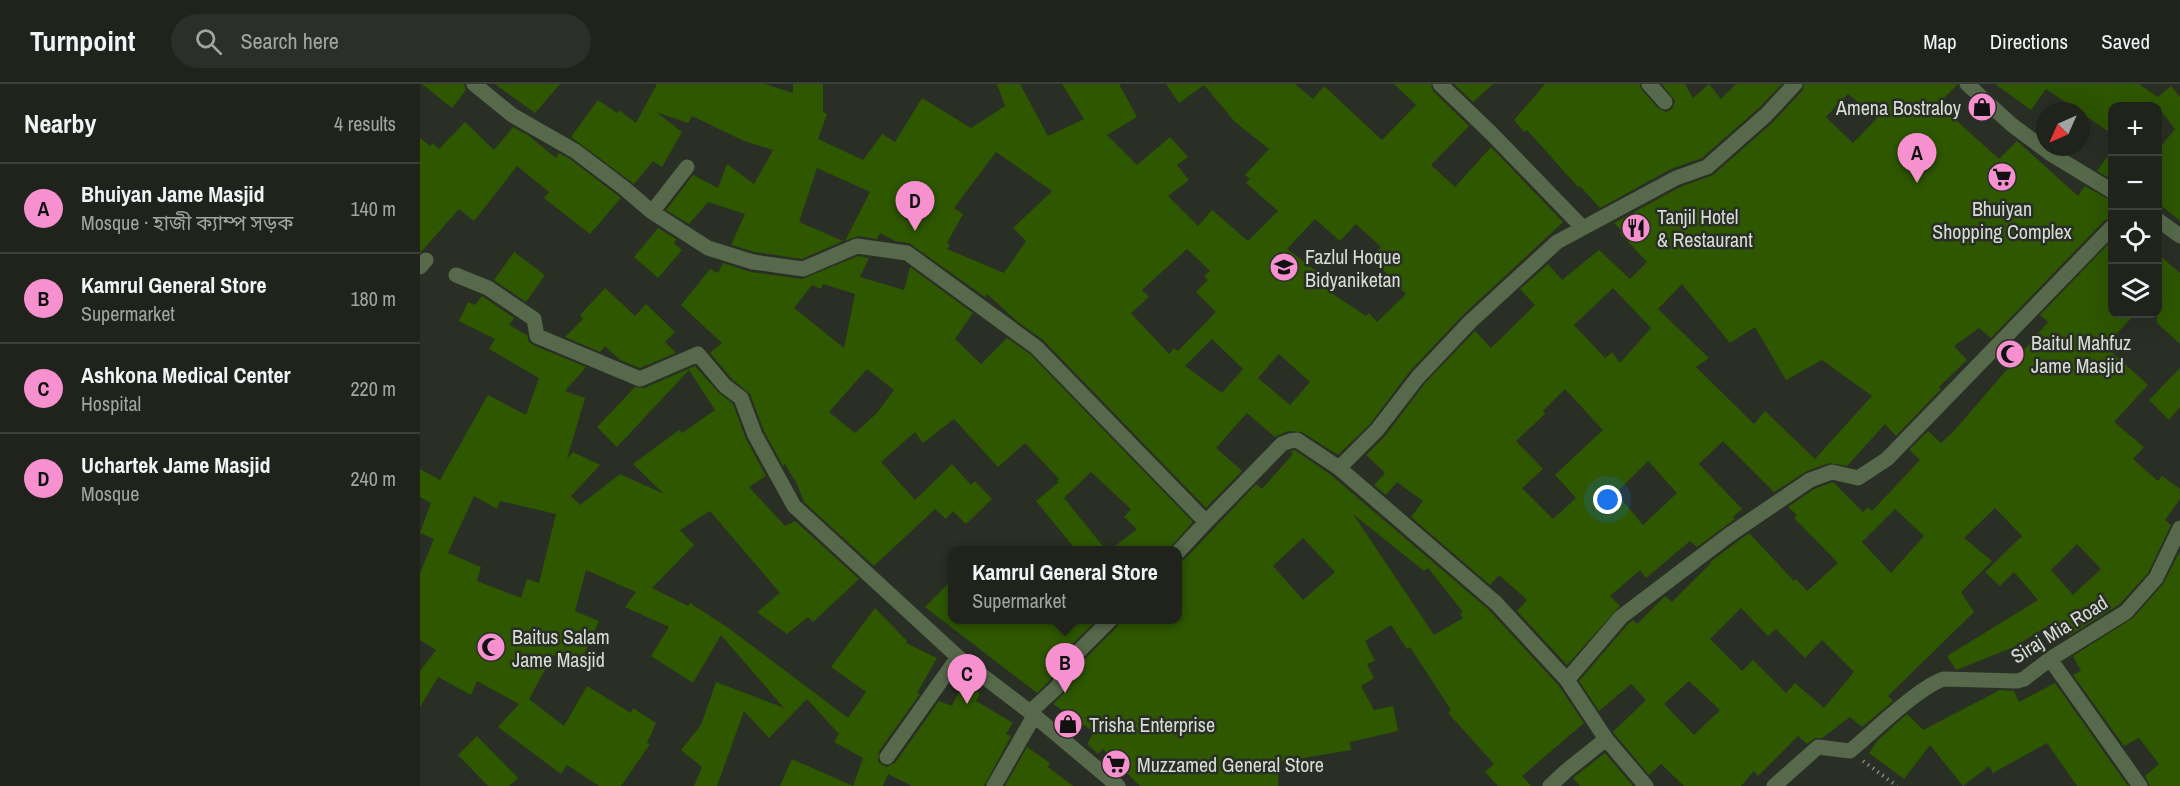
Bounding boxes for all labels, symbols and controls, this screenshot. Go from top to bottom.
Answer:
search box [171,14,591,68]
text: Turnpoint [30,22,135,60]
icon: search [192,25,225,58]
text: Search here [240,26,339,56]
text: Map [1923,27,1957,56]
text: Directions [1990,27,2068,56]
text: Saved [2101,27,2150,56]
shop icon: Amena Bostraloy [1966,91,1998,123]
place label: Amena Bostraloy [1835,94,1962,121]
north arrow [2036,102,2090,156]
map controls [2108,102,2162,318]
button: + [2108,102,2162,156]
text: Nearby [24,106,96,141]
text: 4 results [334,110,396,137]
pin: A [1898,134,1936,183]
button: − [2108,156,2162,210]
supermarket icon: Bhuiyan Shopping Complex [1986,161,2018,193]
text: Bhuiyan Jame Masjid [81,179,264,209]
pin: D [896,182,934,231]
text: A [38,195,49,222]
text: 140 m [350,195,396,222]
place label: Bhuiyan Shopping Complex [1932,195,2073,245]
place label: Tanjil Hotel & Restaurant [1657,203,1753,253]
text: Mosque · হাজী ক্যাম্প সড়ক [81,209,293,236]
button: locate [2108,210,2162,264]
restaurant icon: Tanjil Hotel & Restaurant [1620,212,1652,244]
place label: Fazlul Hoque Bidyaniketan [1305,243,1401,293]
school or university icon: Fazlul Hoque Bidyaniketan [1268,251,1300,283]
button: layers [2108,264,2162,318]
text: Kamrul General Store [81,270,266,300]
text: B [38,285,49,312]
text: 180 m [350,285,396,312]
text: Supermarket [81,300,175,327]
place label: Baitul Mahfuz Jame Masjid [2031,329,2131,379]
mosque icon: Baitul Mahfuz Jame Masjid [1994,338,2026,370]
text: Ashkona Medical Center [81,360,291,390]
text: C [38,375,49,402]
text: 220 m [350,375,396,402]
text: Hospital [81,390,141,417]
text: Uchartek Jame Masjid [81,450,271,480]
text: D [38,465,49,492]
text: 240 m [350,465,396,492]
text: Mosque [81,480,139,507]
your location [1593,485,1622,514]
popup [948,546,1182,624]
text: Kamrul General Store [972,557,1158,587]
text: Supermarket [972,587,1066,614]
street label: Siraj Mia Road [2005,589,2113,669]
place label: Baitus Salam Jame Masjid [512,623,610,673]
mosque icon: Baitus Salam Jame Masjid [475,631,507,663]
pin: B [1046,644,1084,693]
pin: C [948,654,986,704]
shop icon: Trisha Enterprise [1052,708,1084,740]
place label: Trisha Enterprise [1089,711,1215,738]
supermarket icon: Muzzamed General Store [1100,748,1132,780]
place label: Muzzamed General Store [1137,751,1324,778]

